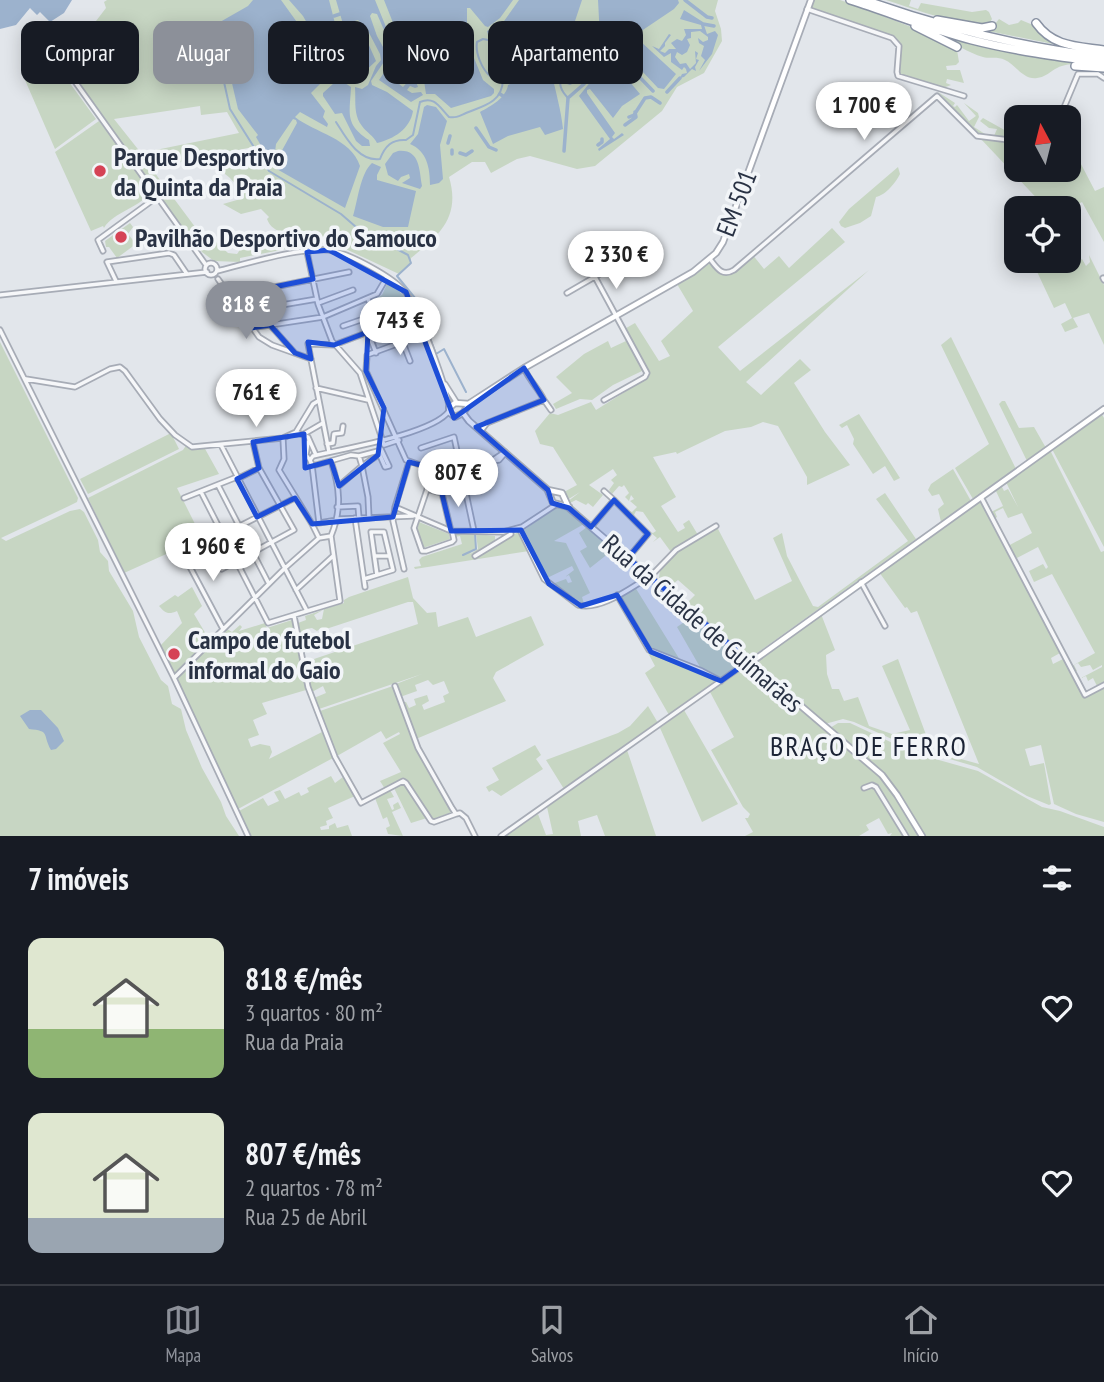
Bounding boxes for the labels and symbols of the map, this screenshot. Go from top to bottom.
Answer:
pin: 1 700 € [799,82,929,142]
north arrow [1004,105,1082,182]
place label: Parque Desportivo da Quinta da Praia [114,140,285,203]
marker: Parque Desportivo da Quinta da Praia [92,163,108,179]
street label: EM 501 [708,165,764,241]
place label: Pavilhão Desportivo do Samouco [135,221,437,254]
marker: Pavilhão Desportivo do Samouco [113,229,129,245]
pin: 2 330 € [551,232,681,291]
pin: 818 € [197,282,295,341]
pin: 743 € [351,298,449,357]
pin: 761 € [207,370,305,429]
pin: 807 € [409,449,507,509]
pin: 1 960 € [148,524,278,583]
street label: Rua da Cidade de Guimarães [596,527,810,719]
place label: Campo de futebol informal do Gaio [188,623,352,686]
marker: Campo de futebol informal do Gaio [166,646,182,662]
district label: BRAÇO DE FERRO [770,727,968,764]

